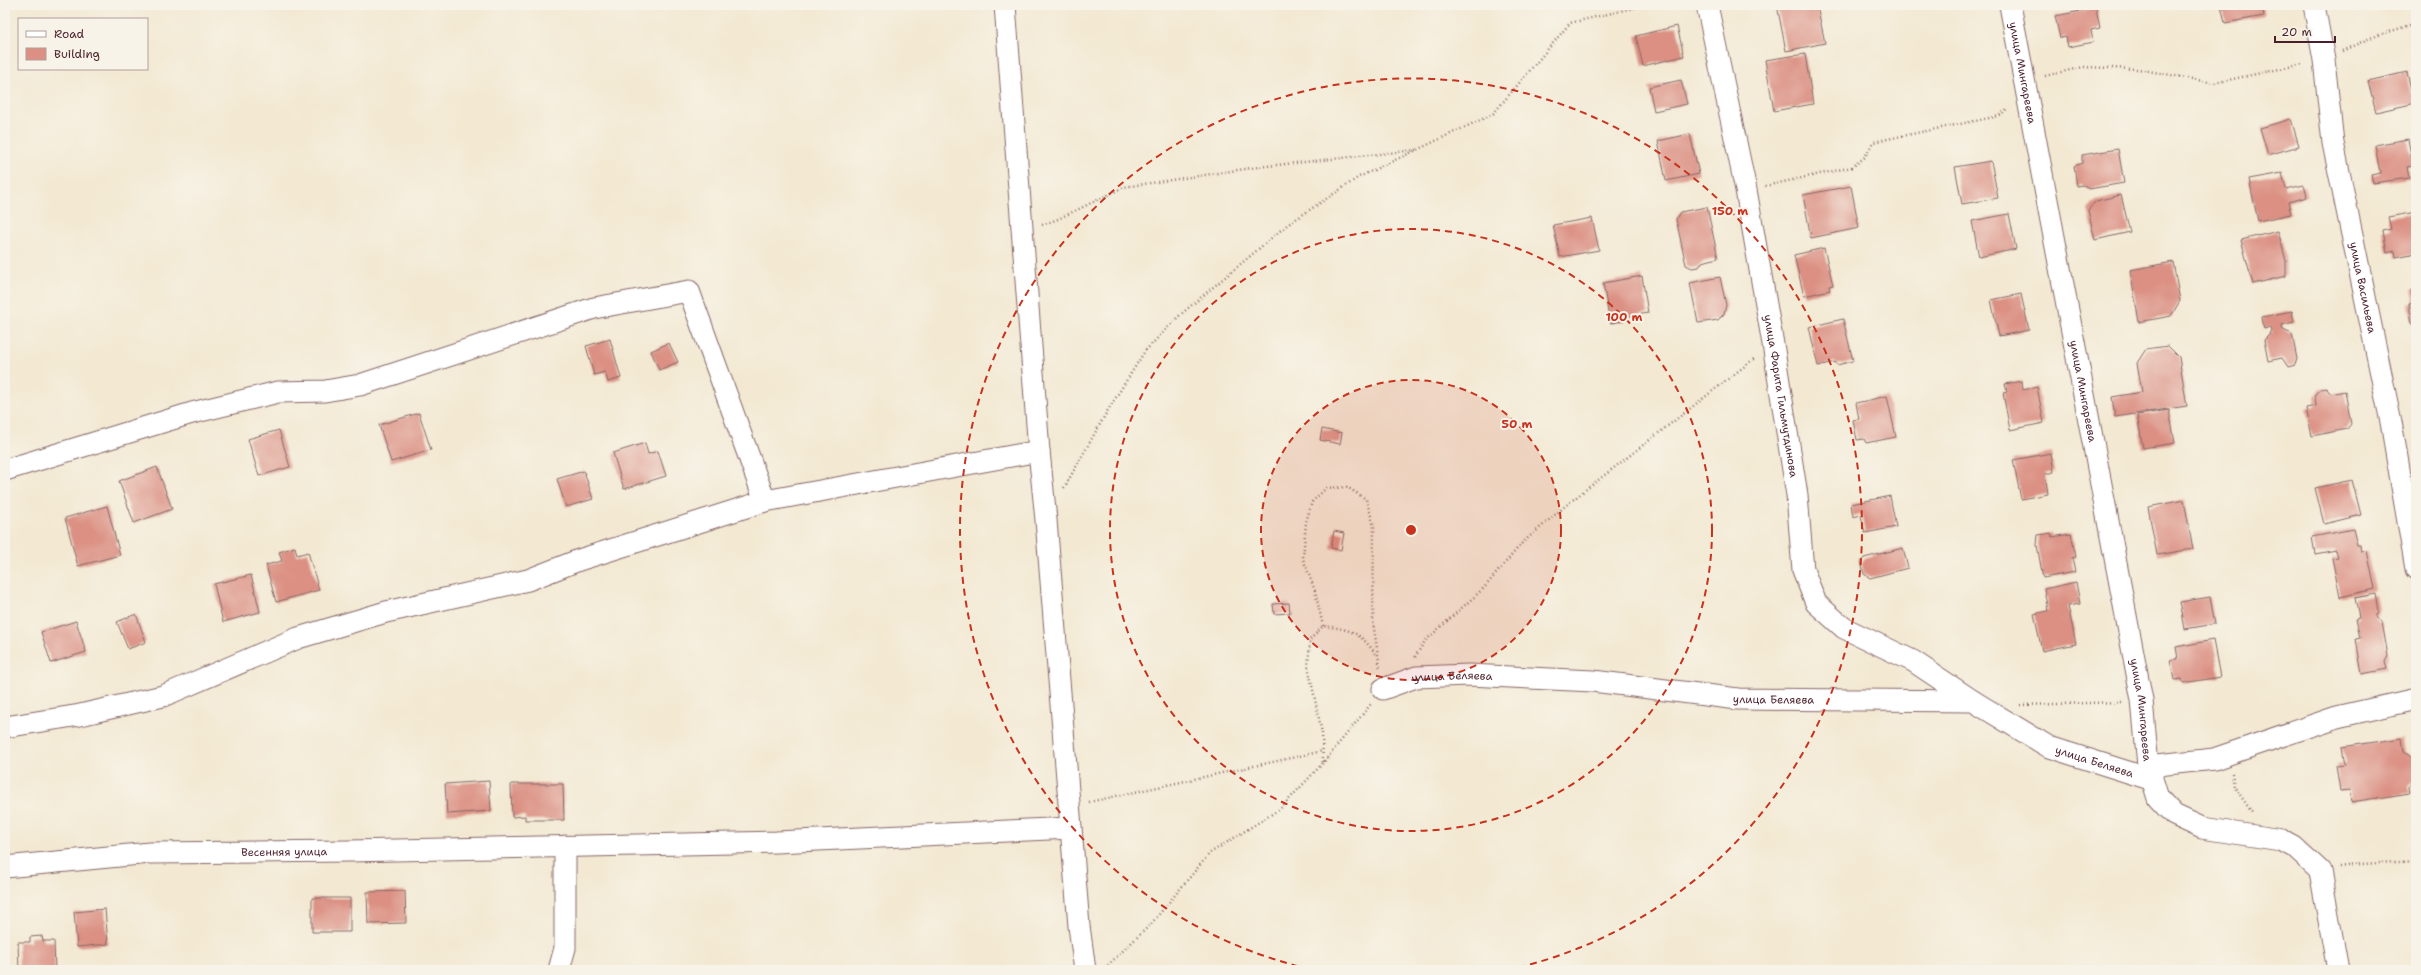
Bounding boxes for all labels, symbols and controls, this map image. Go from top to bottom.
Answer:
legend [18,18,148,70]
scale bar [2275,18,2335,44]
street label: улица Мингареева [2005,21,2039,125]
text: 20 m [2281,24,2312,40]
text: Road [54,26,85,42]
text: Building [54,46,100,62]
text: 150 m [1712,203,1748,219]
street label: улица Васильева [2346,240,2379,335]
text: 100 m [1606,309,1643,325]
street label: улица Фарита Гильмутдинова [1760,313,1801,479]
street label: улица Мингареева [2066,339,2100,444]
text: 50 m [1502,416,1533,432]
centre of rings [1404,523,1418,537]
street label: улица Мингареева [2126,657,2155,762]
street label: улица Беляева [1409,668,1493,686]
street label: улица Беляева [1732,691,1814,708]
street label: улица Беляева [2053,742,2135,781]
street label: Весенняя улица [241,844,328,860]

